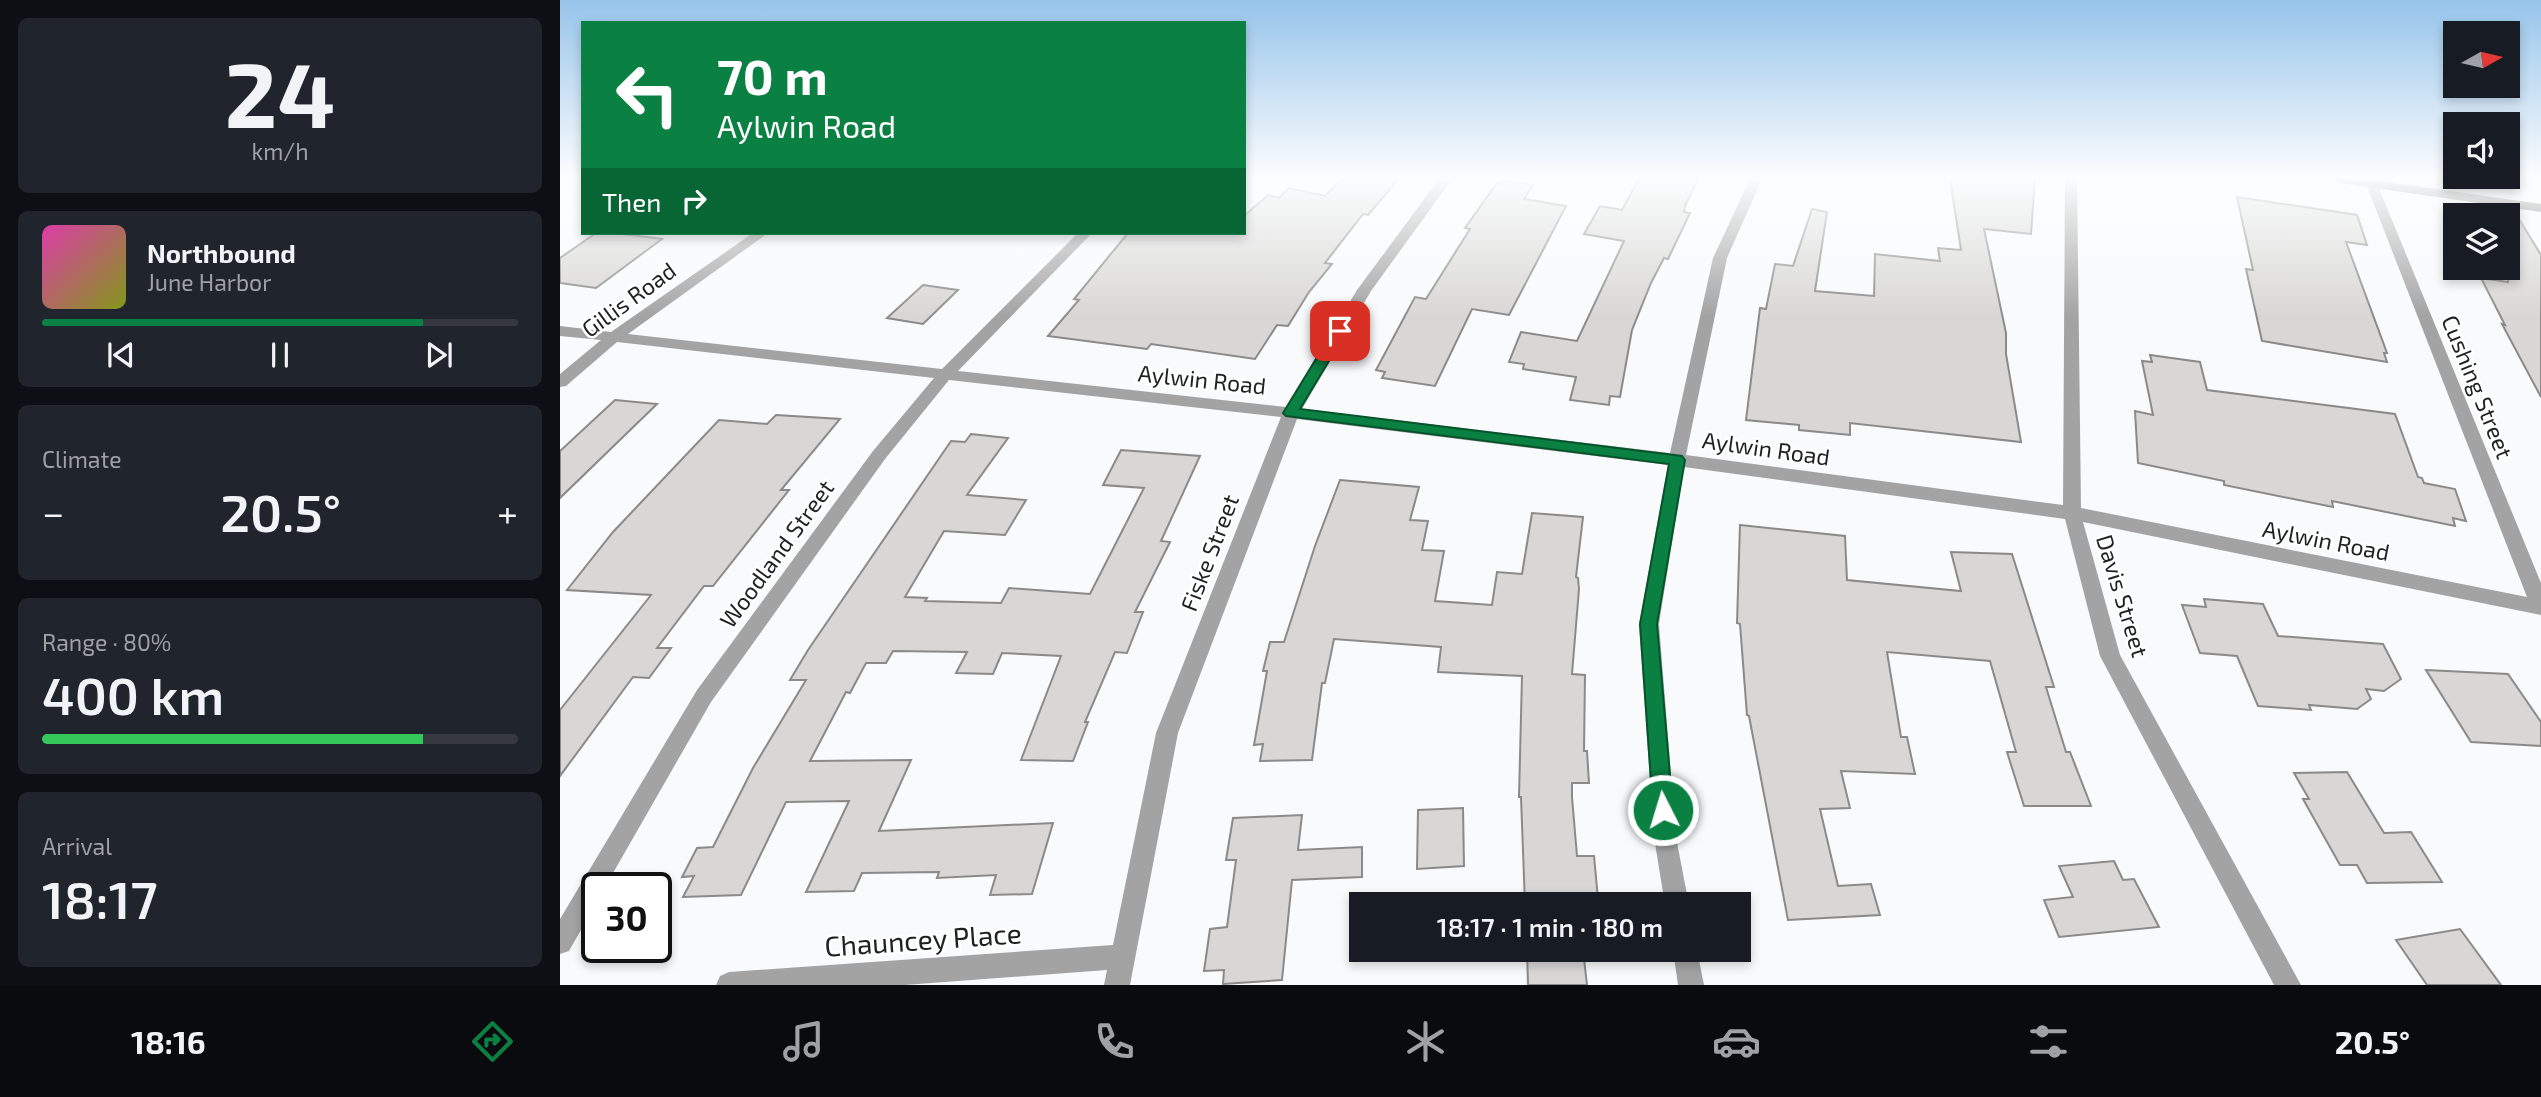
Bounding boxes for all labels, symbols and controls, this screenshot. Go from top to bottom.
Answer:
north arrow [2443,21,2520,98]
map controls [2443,21,2520,280]
text: 24 [225,37,335,146]
text: 70 m [717,46,828,105]
icon: left [602,49,693,140]
text: Aylwin Road [717,106,896,144]
button: sound [2443,112,2520,189]
text: km/h [251,137,309,165]
icon: right [675,182,713,220]
text: Then [602,186,661,217]
button: layers [2443,203,2520,280]
text: Northbound [147,237,296,268]
street label: Gillis Road [576,256,681,343]
text: June Harbor [147,268,271,296]
pin [1310,301,1370,361]
street label: Cushing Street [2436,311,2520,463]
icon: arrive [1321,312,1359,350]
icon: previous [102,336,140,374]
icon: pause [261,336,299,374]
icon: next [420,336,458,374]
street label: Aylwin Road [1137,358,1268,400]
street label: Aylwin Road [1700,425,1832,471]
text: Climate [42,445,122,473]
street label: Woodland Street [713,474,839,633]
text: 20.5° [220,480,341,542]
text: − [42,489,64,535]
text: + [497,489,518,535]
street label: Fiske Street [1174,490,1244,615]
street label: Aylwin Road [2260,514,2392,566]
street label: Davis Street [2091,531,2155,661]
text: Range · 80% [42,628,171,656]
text: 400 km [42,663,224,725]
position arrow [1626,773,1700,847]
text: Arrival [42,832,112,860]
text: 18:17 [42,867,158,929]
speed limit sign: 30 [581,872,672,963]
text: 18:17 · 1 min · 180 m [1437,911,1663,942]
street label: Chauncey Place [823,915,1023,963]
icon: directions [468,1017,517,1066]
icon: music [779,1017,828,1066]
icon: phone [1090,1017,1139,1066]
icon: climate [1401,1017,1450,1066]
icon: car [1712,1017,1761,1066]
icon: filters [2024,1017,2073,1066]
text: 18:16 [131,1022,206,1060]
text: 20.5° [2335,1022,2410,1060]

